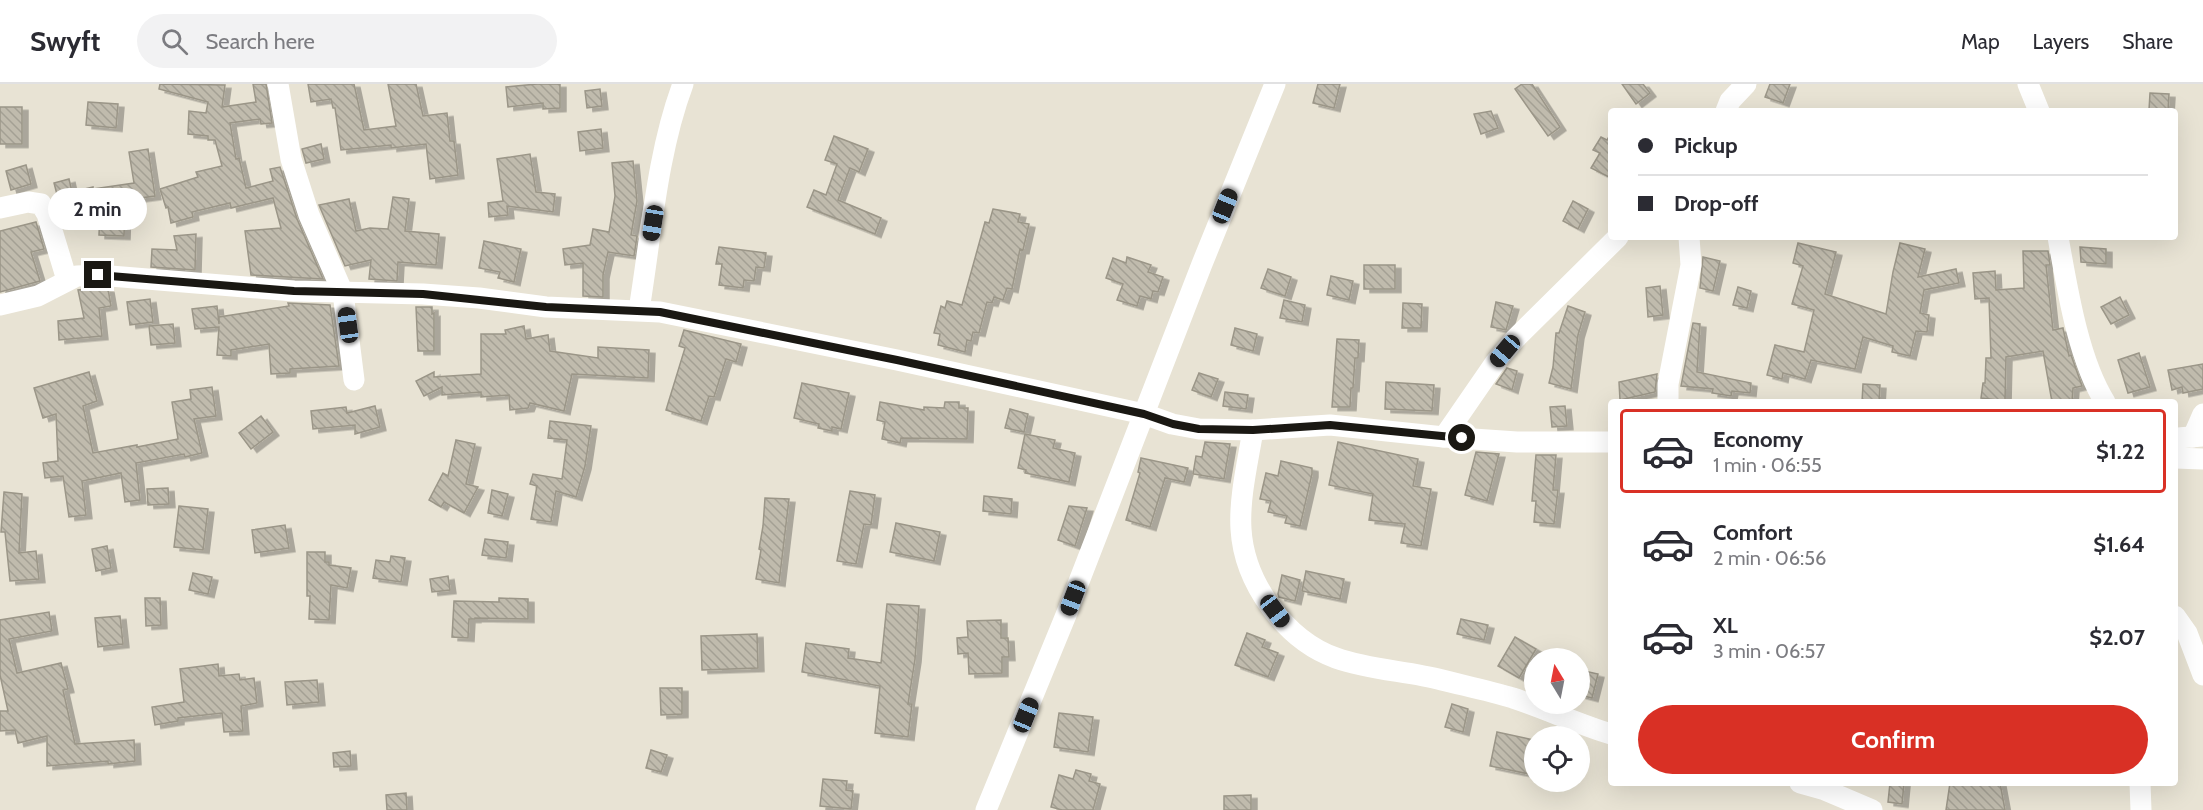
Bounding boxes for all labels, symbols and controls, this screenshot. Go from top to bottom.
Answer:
search box [137,14,557,68]
text: Swyft [30,24,101,58]
icon: search [158,25,191,58]
text: Search here [206,28,315,55]
text: Map [1961,29,2000,54]
text: Layers [2033,29,2089,54]
text: Share [2122,29,2173,54]
text: Pickup [1674,132,1738,159]
car [1210,186,1240,226]
callout: 2 min [48,188,148,230]
text: Drop-off [1674,190,1758,217]
text: 2 min [73,197,122,221]
car [641,204,665,242]
route end [84,261,111,288]
car [337,306,359,344]
car [1487,331,1523,371]
route start [1448,424,1475,451]
icon: car [1641,424,1695,478]
text: Economy [1713,426,1803,453]
text: $1.22 [2096,438,2145,465]
text: 1 min · 06:55 [1713,453,1822,477]
icon: car [1641,517,1695,571]
text: Comfort [1713,519,1792,546]
text: $1.64 [2093,531,2145,558]
text: 2 min · 06:56 [1713,546,1826,570]
car [1058,578,1088,618]
car [1257,591,1293,631]
icon: car [1641,610,1695,664]
text: XL [1713,612,1738,639]
text: $2.07 [2089,624,2145,651]
text: 3 min · 06:57 [1713,639,1825,663]
north arrow [1524,648,1590,714]
map controls [1524,648,1590,792]
car [1011,695,1041,735]
button: Confirm [1638,705,2148,774]
button: locate [1524,726,1590,792]

